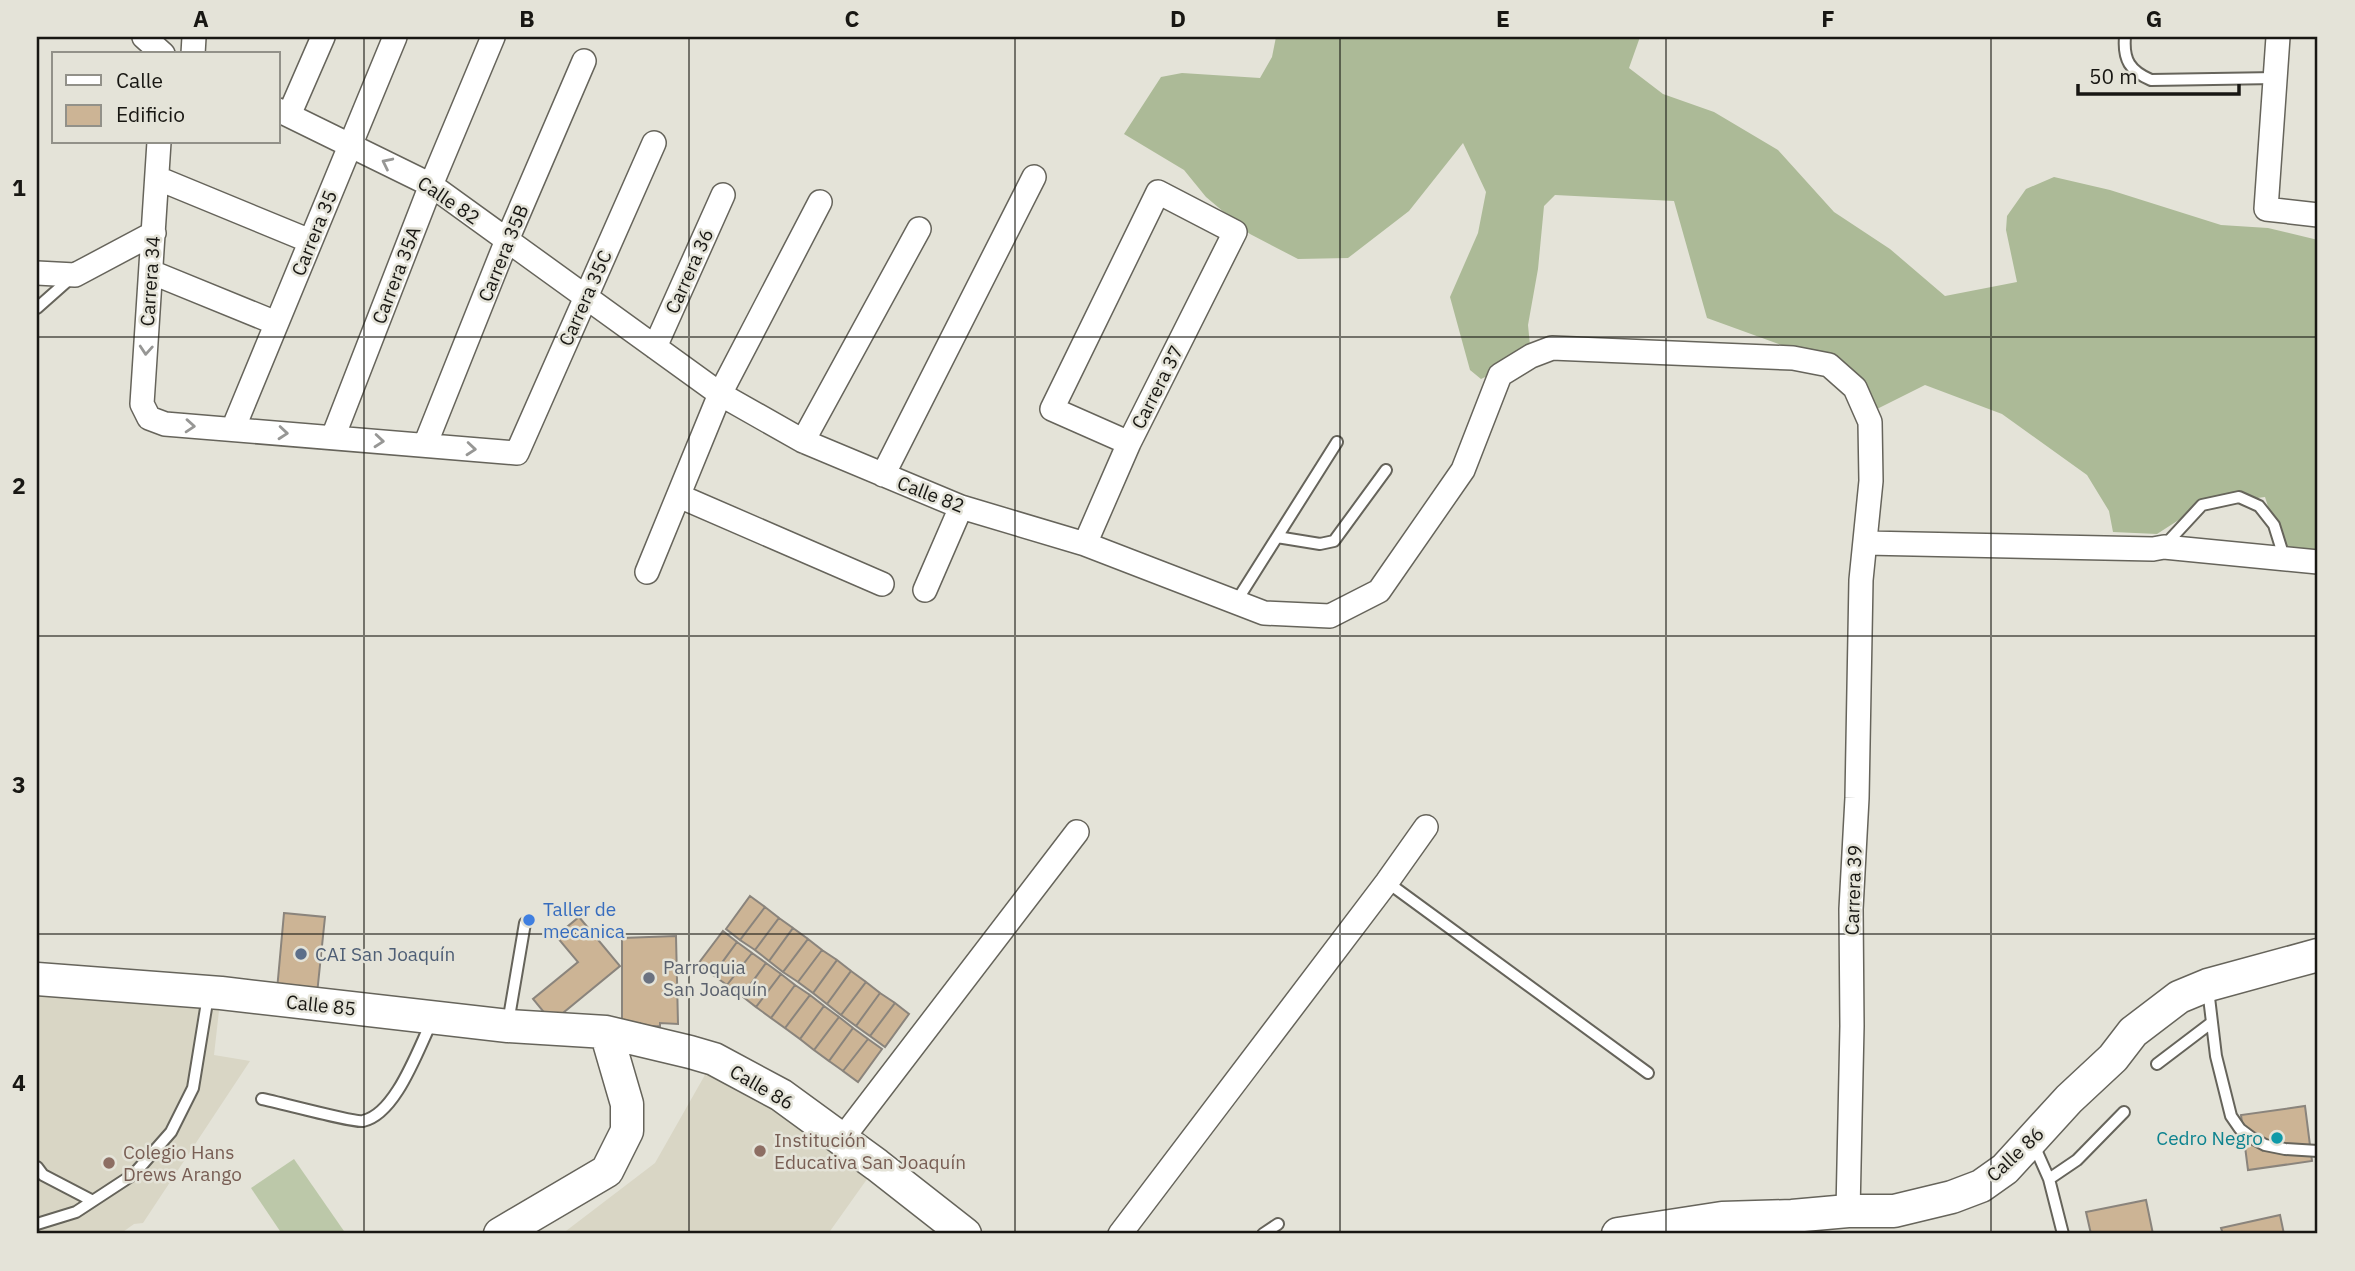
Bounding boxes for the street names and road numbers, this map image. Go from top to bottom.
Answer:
street label: Calle 82 [413,171,485,229]
street label: Carrera 35 [286,187,342,279]
street label: Carrera 35B [473,201,533,305]
street label: Carrera 35A [366,223,426,327]
street label: Carrera 36 [660,225,718,317]
street label: Carrera 34 [135,235,165,327]
street label: Carrera 35C [553,246,617,350]
street label: Carrera 37 [1126,341,1188,433]
street label: Calle 82 [894,470,968,518]
street label: Carrera 39 [1839,844,1867,936]
street label: Calle 85 [285,989,357,1021]
street label: Calle 86 [726,1059,798,1115]
street label: Calle 86 [1981,1121,2049,1187]

